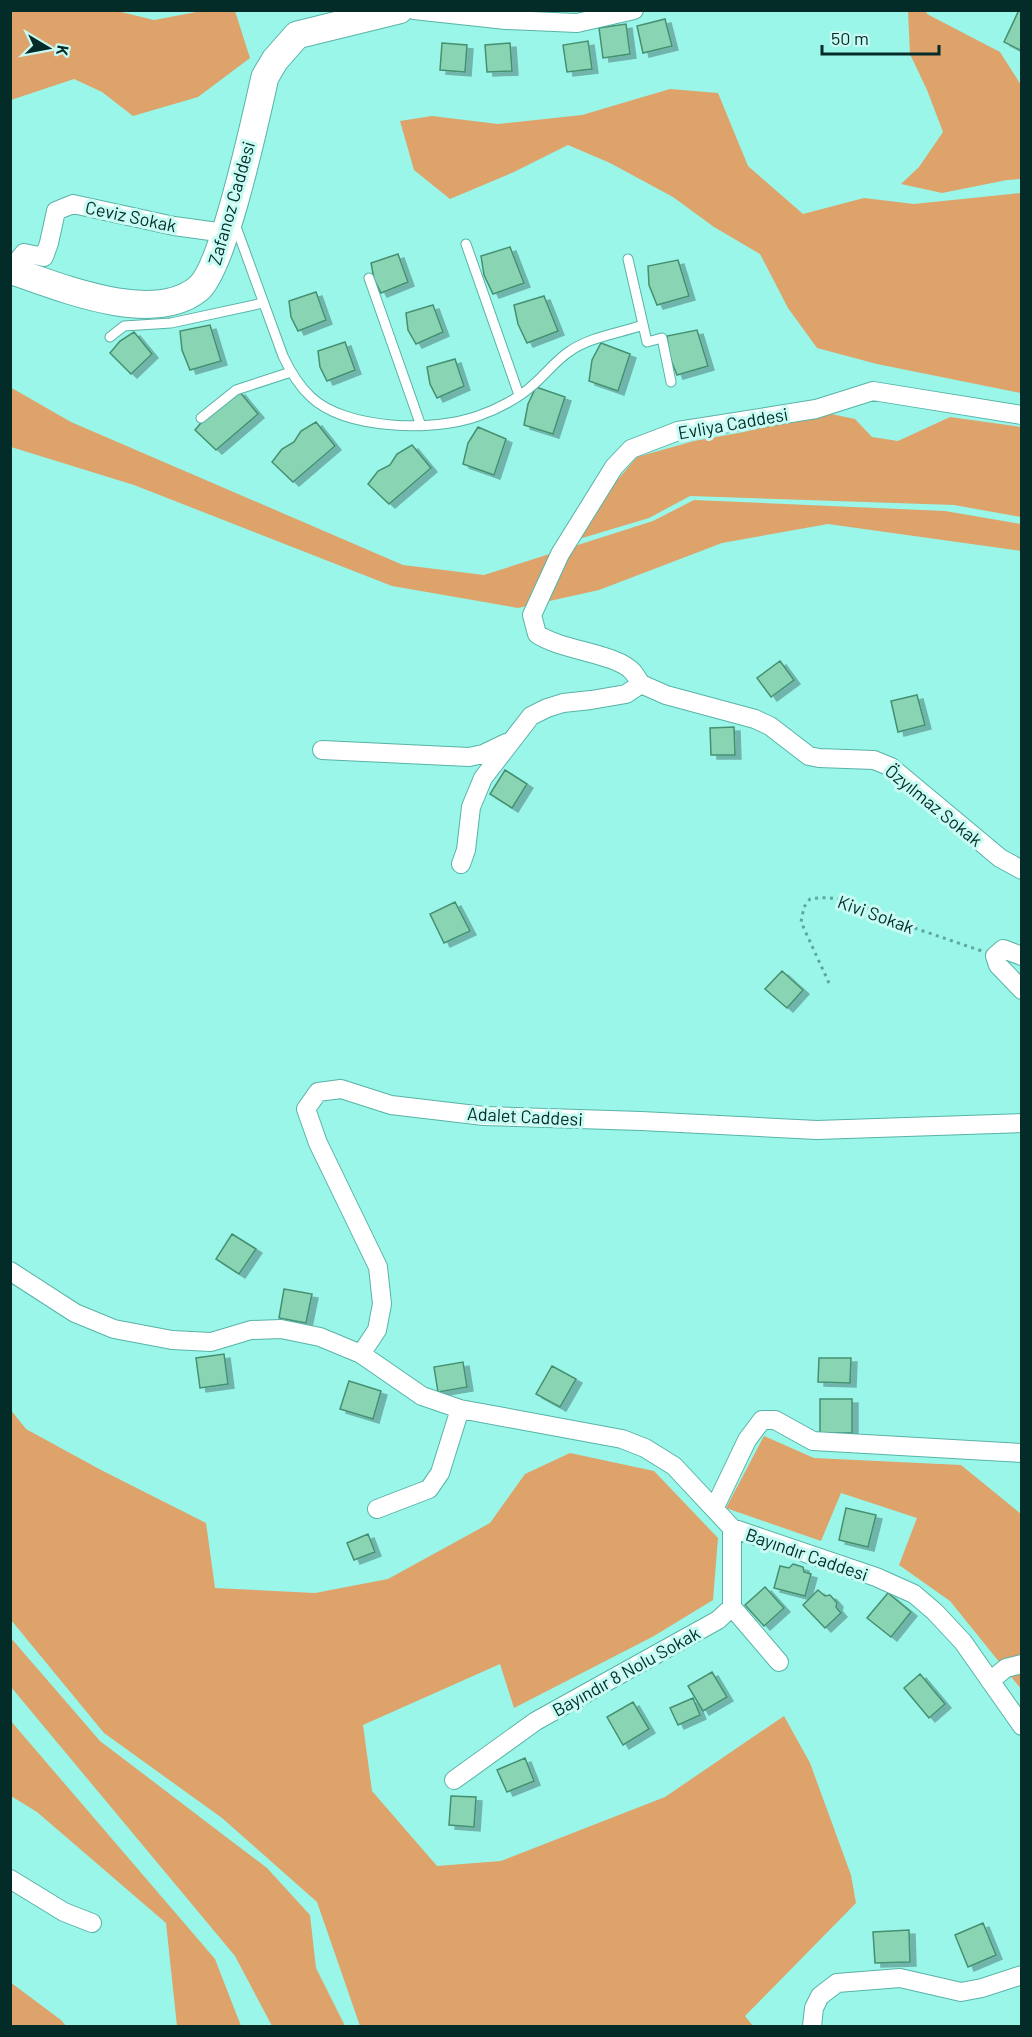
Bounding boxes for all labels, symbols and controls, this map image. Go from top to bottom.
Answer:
north arrow [18,18,78,78]
scale bar [822,18,939,56]
text: 50 m [831,27,869,49]
text: K [53,44,73,57]
street label: Zafanoz Caddesi [203,139,259,267]
street label: Ceviz Sokak [84,196,178,236]
street label: Evliya Caddesi [676,402,790,444]
street label: Özyılmaz Sokak [881,759,987,851]
street label: Kivi Sokak [835,890,917,938]
street label: Adalet Caddesi [467,1102,583,1130]
street label: Bayındır Caddesi [743,1523,871,1585]
street label: Bayındır 8 Nolu Sokak [548,1621,704,1721]

